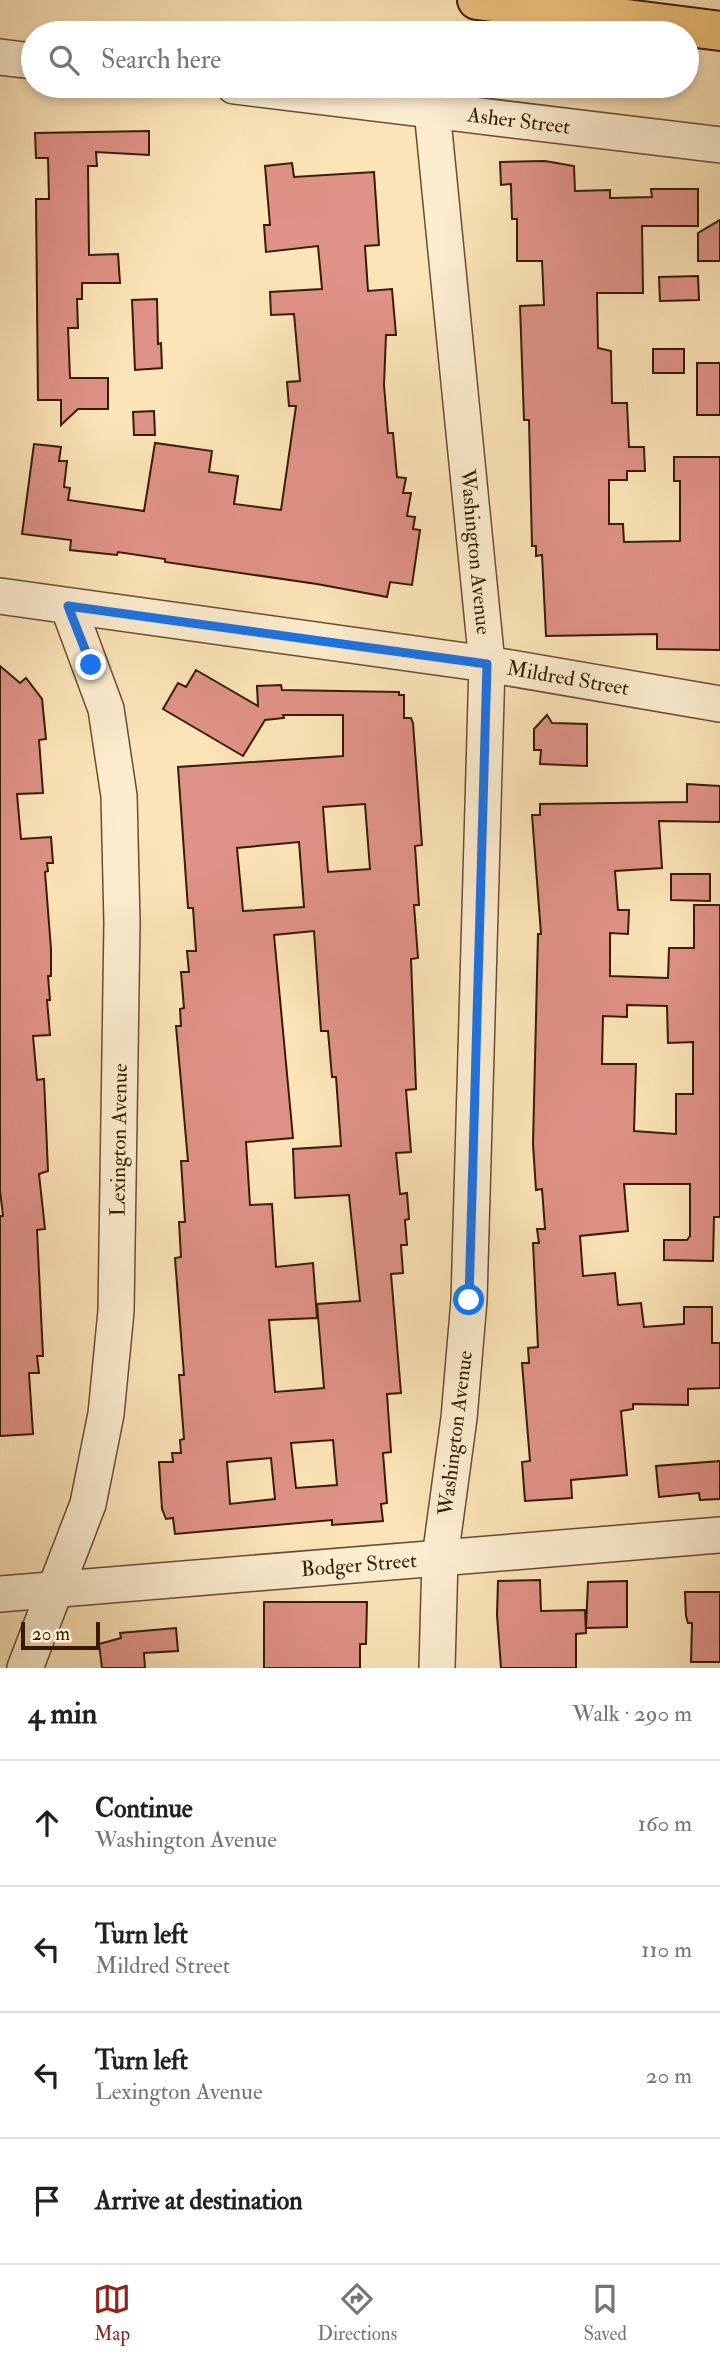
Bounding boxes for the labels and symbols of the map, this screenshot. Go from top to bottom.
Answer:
street label: Asher Street [465,101,572,141]
street label: Washington Avenue [454,467,497,636]
route end [75,649,106,680]
street label: Mildred Street [505,655,631,702]
street label: Lexington Avenue [104,1063,134,1217]
route start [453,1284,484,1315]
street label: Washington Avenue [432,1349,479,1518]
street label: Bodger Street [300,1547,418,1583]
scale bar [21,1619,100,1651]

